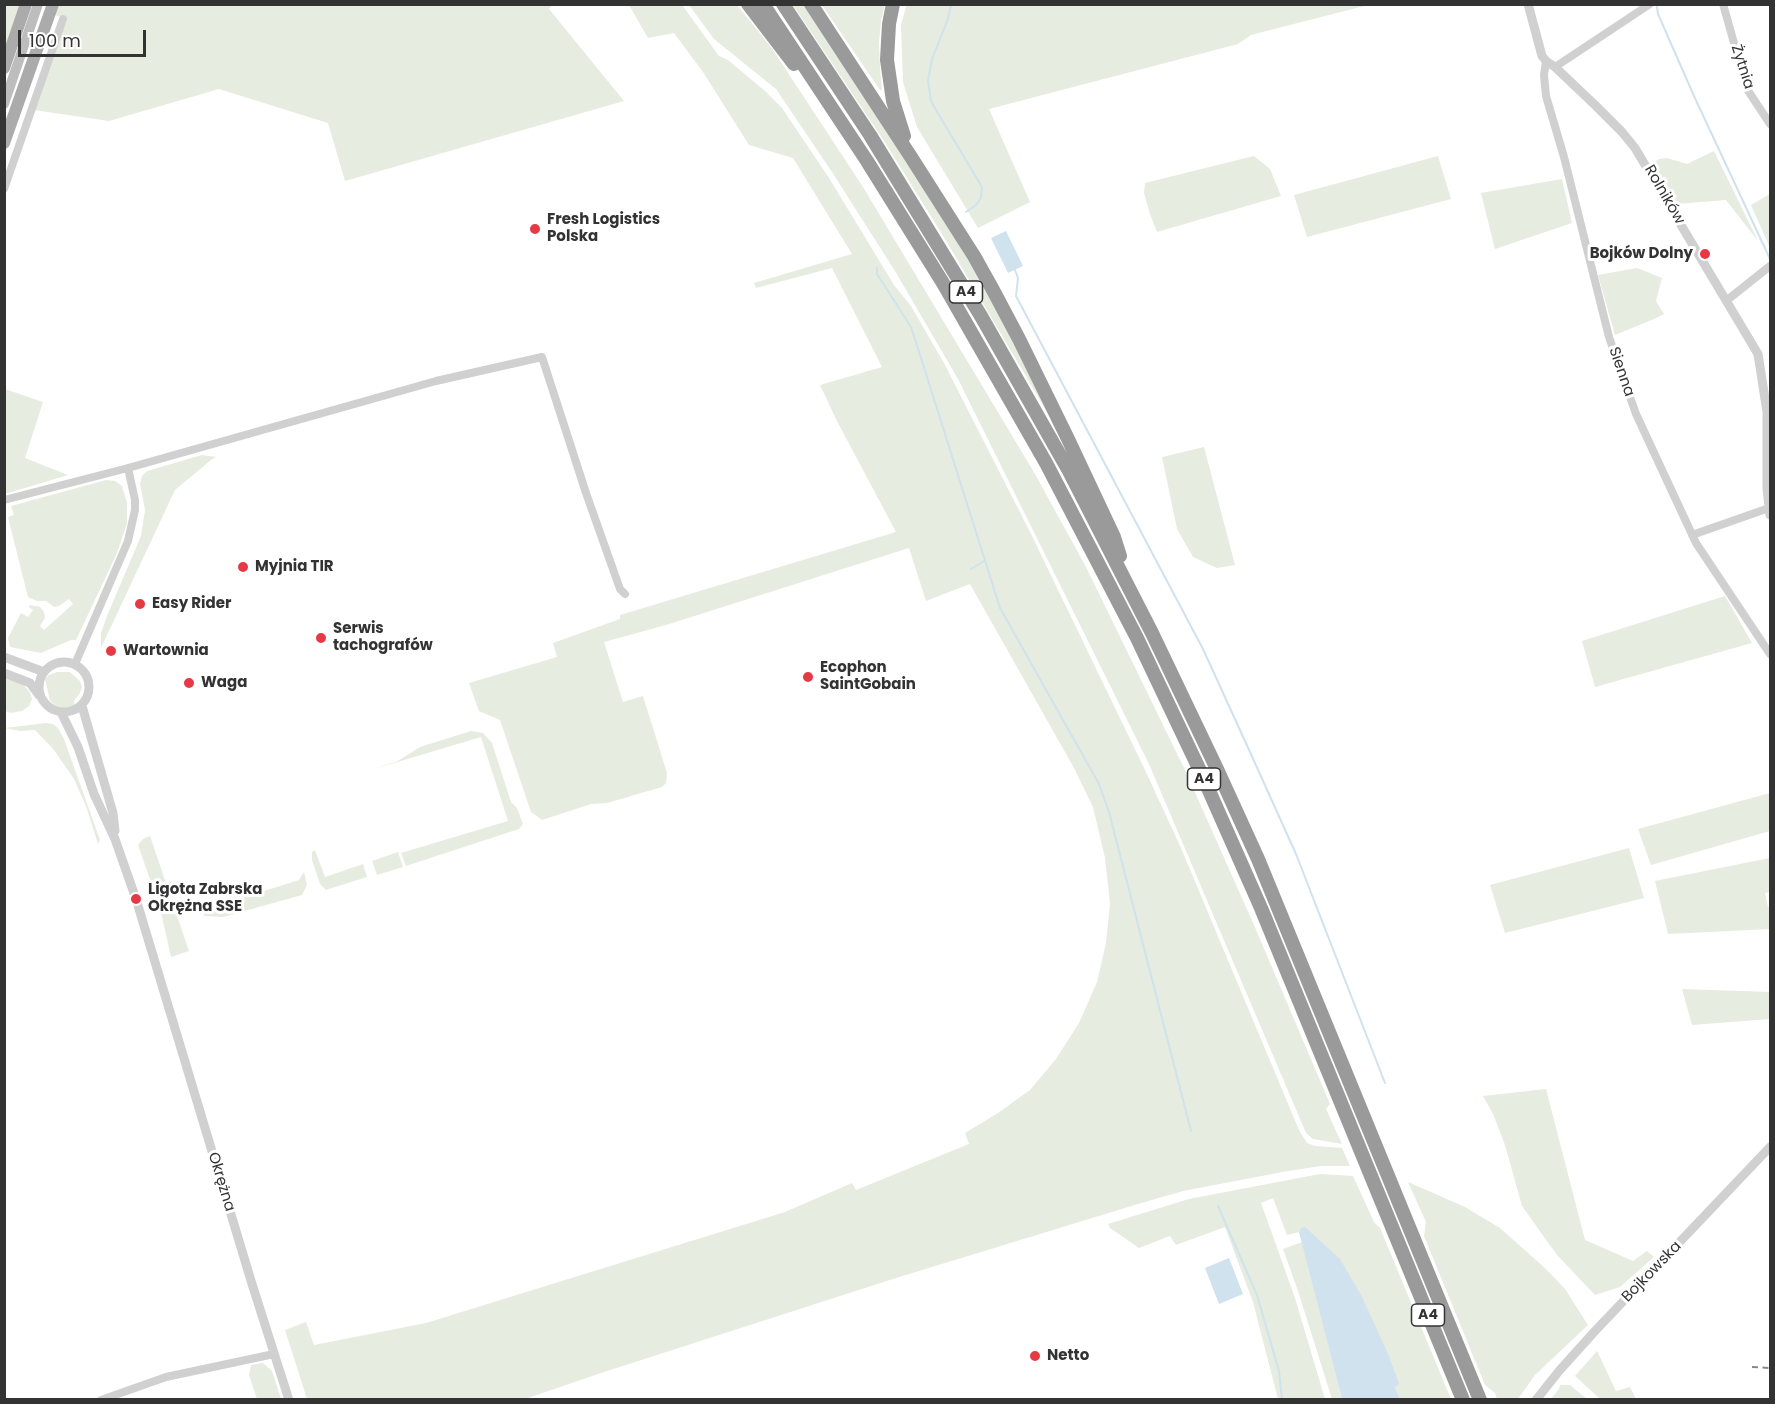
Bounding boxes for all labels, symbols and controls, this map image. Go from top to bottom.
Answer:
scale bar [21,18,148,56]
text: 100 m [29,28,81,53]
street label: Żytnia [1726,43,1758,91]
street label: Rolników [1640,162,1688,228]
place label: Fresh Logistics Polska [547,211,660,246]
marker: Fresh Logistics Polska [528,222,542,236]
place label: Bojków Dolny [1590,245,1693,263]
marker: Bojków Dolny [1698,247,1712,261]
road number: A4 [950,281,982,303]
street label: Sienna [1604,345,1638,399]
place label: Myjnia TIR [255,558,334,576]
marker: Myjnia TIR [236,560,250,574]
place label: Easy Rider [152,595,231,613]
marker: Easy Rider [133,597,147,611]
place label: Serwis tachografów [333,620,433,655]
marker: Serwis tachografów [314,631,328,645]
place label: Wartownia [123,642,209,660]
marker: Wartownia [104,644,118,658]
place label: Ecophon SaintGobain [820,659,916,694]
marker: Ecophon SaintGobain [801,670,815,684]
place label: Waga [201,674,247,692]
marker: Waga [182,676,196,690]
road number: A4 [1188,768,1220,790]
place label: Ligota Zabrska Okrężna SSE [148,881,262,916]
marker: Ligota Zabrska Okrężna SSE [129,892,143,906]
street label: Okrężna [203,1150,239,1214]
street label: Bojkowska [1618,1238,1686,1306]
road number: A4 [1412,1304,1444,1326]
place label: Netto [1047,1347,1089,1365]
marker: Netto [1028,1349,1042,1363]

